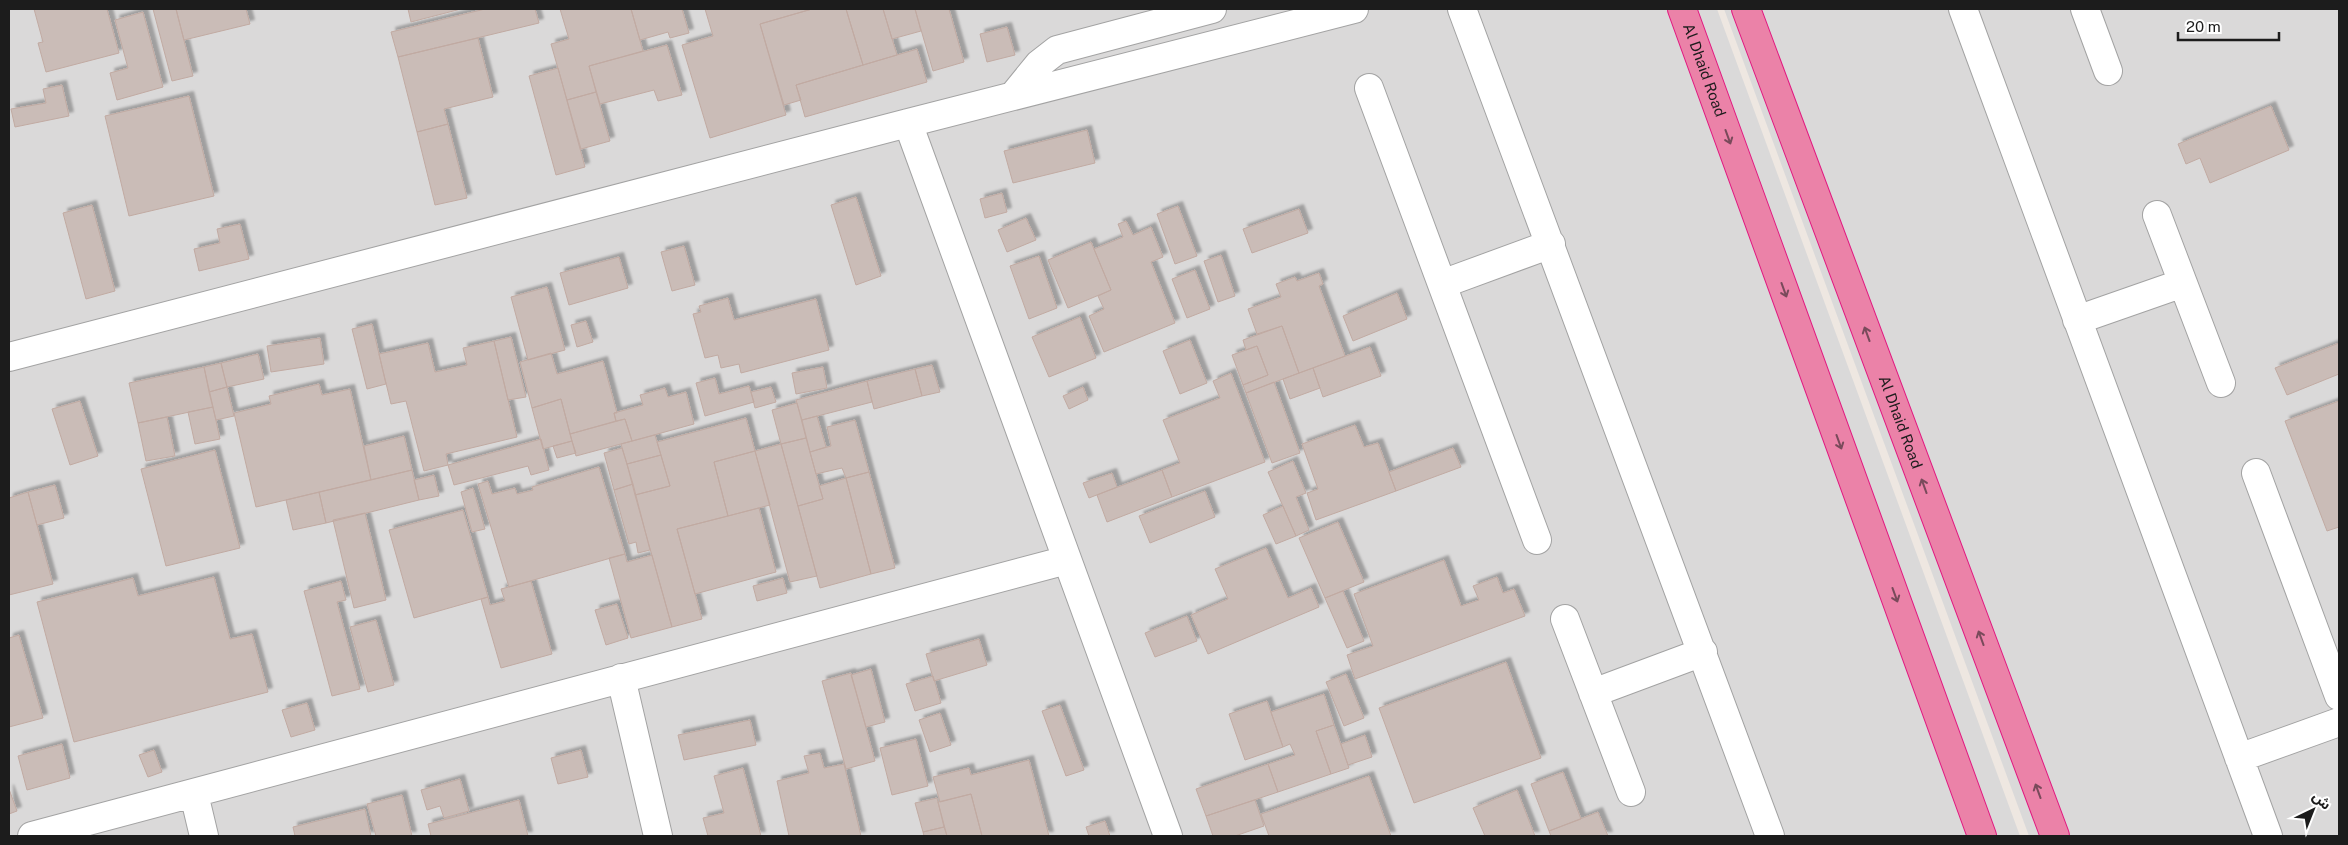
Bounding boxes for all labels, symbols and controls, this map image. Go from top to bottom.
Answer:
scale bar [2178,10,2279,42]
text: 20 m [2186,18,2221,35]
street label: Al Dhaid Road [1680,21,1729,119]
one-way arrow [1724,129,1733,144]
one-way arrow [1780,281,1789,297]
one-way arrow [1862,327,1871,342]
street label: Al Dhaid Road [1876,373,1926,471]
one-way arrow [1835,434,1844,450]
one-way arrow [1919,479,1928,494]
one-way arrow [1891,587,1900,602]
one-way arrow [1976,631,1985,647]
one-way arrow [2033,783,2042,799]
north arrow [2288,785,2338,835]
text: ش [2309,788,2334,813]

